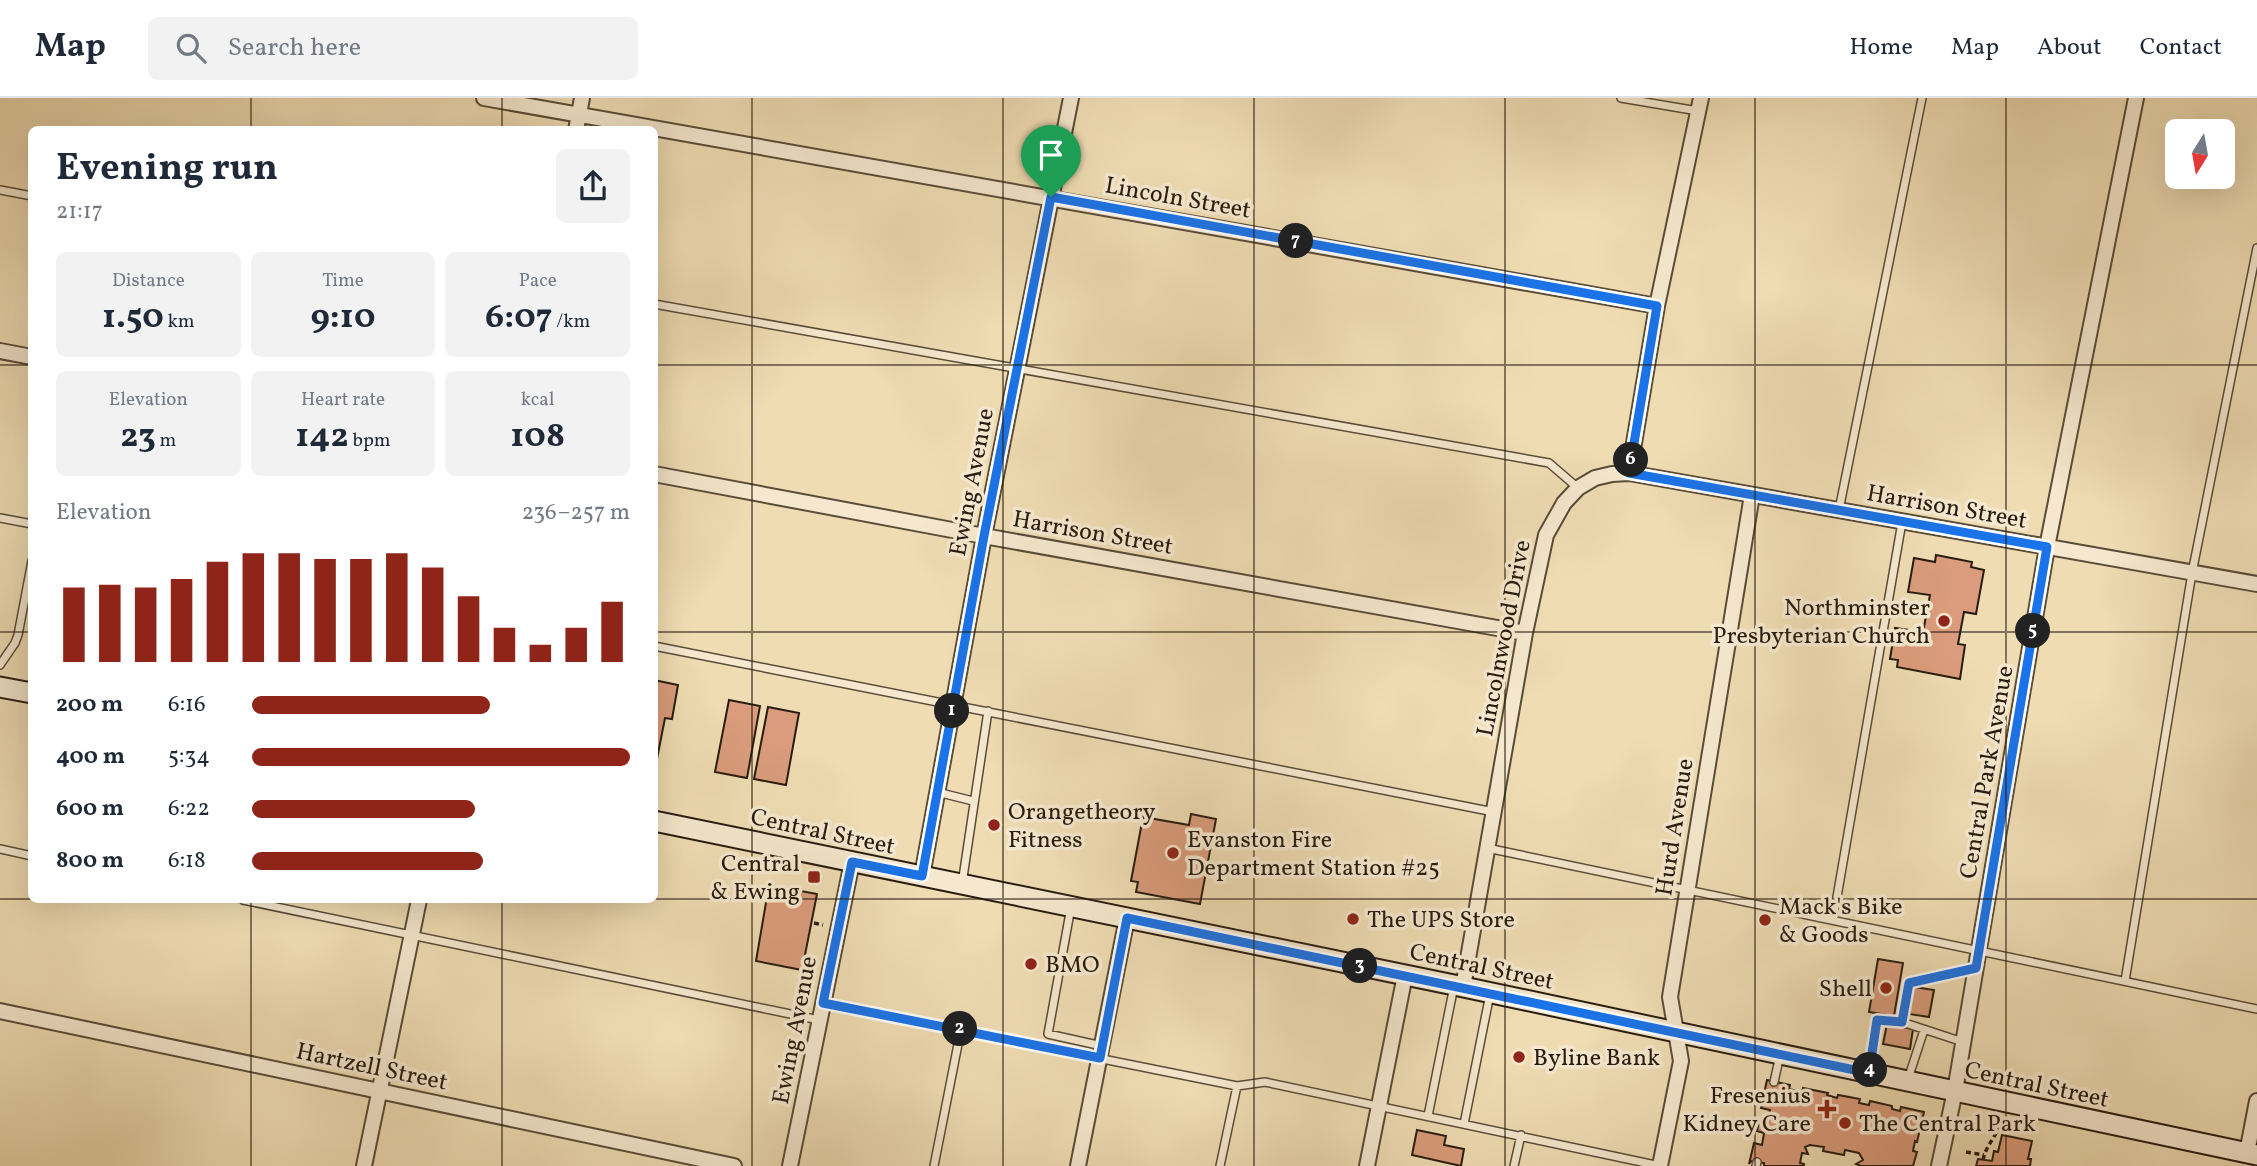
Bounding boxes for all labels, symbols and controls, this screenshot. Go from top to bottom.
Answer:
search box [148,17,638,80]
text: Map [35,25,106,71]
icon: search [172,29,210,67]
text: Search here [228,30,361,66]
text: Home [1849,31,1913,65]
text: Map [1951,31,1999,65]
text: About [2037,31,2102,65]
text: Contact [2140,31,2222,65]
north arrow [2165,119,2235,189]
map controls [2165,119,2235,189]
pin [1021,125,1081,197]
icon: arrive [1032,136,1070,174]
text: Evening run [56,143,278,196]
button: share [556,149,630,223]
street label: Lincoln Street [1102,169,1253,229]
text: 21:17 [56,196,103,228]
pin: 7 [1278,223,1314,258]
text: 7 [1291,227,1300,253]
text: Distance [112,268,185,294]
text: Time [322,268,364,294]
text: Pace [519,268,557,294]
text: 1.50 [102,294,164,342]
text: 9:10 [311,294,375,342]
text: 6:07 [485,294,552,342]
text: km [164,309,195,335]
text: /km [552,309,590,335]
text: Elevation [109,387,188,413]
text: Heart rate [301,387,385,413]
text: kcal [521,387,555,413]
street label: Ewing Avenue [942,405,1004,559]
text: 23 [120,413,156,461]
text: 142 [295,413,349,461]
text: 108 [510,413,565,461]
text: m [156,428,176,454]
text: bpm [349,428,391,454]
pin: 6 [1614,442,1648,478]
text: 6 [1625,446,1636,472]
street label: Harrison Street [1864,477,2030,539]
text: Elevation [56,497,152,529]
text: 236–257 m [522,497,630,529]
street label: Harrison Street [1010,503,1176,565]
street label: Lincolnwood Drive [1469,537,1541,740]
place label: Northminster Presbyterian Church [1713,592,1930,654]
marker: Northminster Presbyterian Church [1936,613,1952,629]
pin: 5 [2016,614,2050,648]
text: 5 [2028,617,2037,643]
street label: Central Park Avenue [1952,663,2023,882]
text: 200 m [56,689,123,721]
text: 6:16 [168,689,206,721]
pin: 1 [934,694,970,728]
text: 1 [948,697,955,723]
text: 400 m [56,741,125,773]
text: 5:34 [168,741,210,773]
street label: Hurd Avenue [1648,756,1704,898]
text: 600 m [56,793,124,825]
text: 6:22 [168,793,210,825]
place label: Orangetheory Fitness [1008,796,1155,858]
street label: Central Street [747,801,898,865]
marker: Orangetheory Fitness [986,817,1002,833]
place label: Evanston Fire Department Station #25 [1187,824,1440,886]
text: 800 m [56,845,124,877]
text: 6:18 [168,845,206,877]
marker: Evanston Fire Department Station #25 [1165,845,1181,861]
place label: Central & Ewing [711,848,800,910]
marker: Central & Ewing [806,869,822,885]
place label: Mack's Bike & Goods [1779,891,1903,953]
place label: The UPS Store [1367,904,1515,938]
marker: The UPS Store [1345,911,1361,927]
marker: Mack's Bike & Goods [1757,912,1773,928]
street label: Central Street [1406,936,1557,1000]
pin: 3 [1342,948,1378,984]
place label: BMO [1045,949,1100,983]
text: 3 [1355,952,1364,978]
street label: Ewing Avenue [765,953,827,1107]
marker: BMO [1023,956,1039,972]
place label: Shell [1819,973,1872,1007]
marker: Shell [1878,980,1894,996]
pin: 2 [942,1012,978,1046]
text: 2 [955,1015,964,1041]
street label: Hartzell Street [293,1035,450,1101]
place label: Byline Bank [1533,1042,1660,1076]
marker: Byline Bank [1511,1049,1527,1065]
pin: 4 [1853,1052,1888,1088]
street label: Central Street [1961,1054,2112,1118]
text: 4 [1864,1056,1875,1082]
place label: Fresenius Kidney Care [1682,1080,1811,1142]
marker: Fresenius Kidney Care [1817,1099,1837,1119]
place label: The Central Park [1859,1108,2036,1142]
marker: The Central Park [1837,1115,1853,1131]

